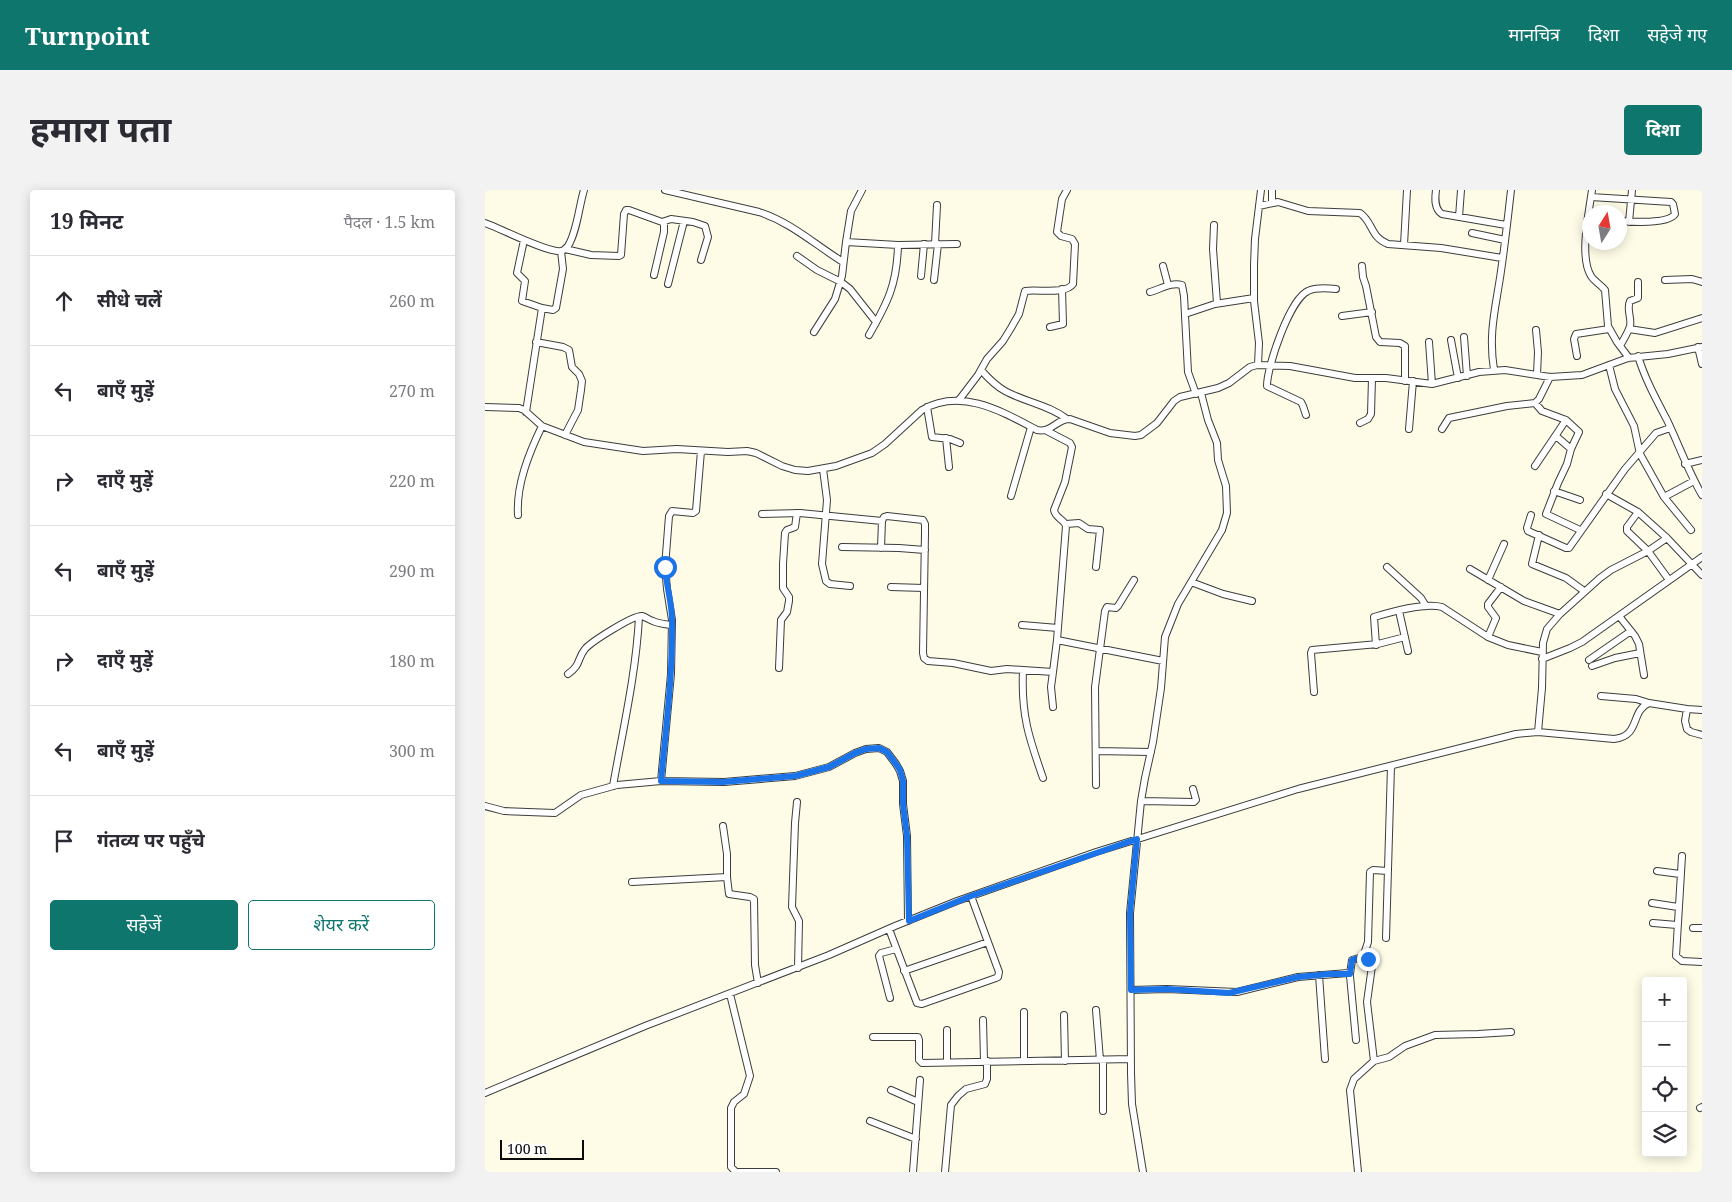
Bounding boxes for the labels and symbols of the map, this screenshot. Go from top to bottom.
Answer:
north arrow [1582,205,1627,250]
route start [654,556,677,579]
route end [1357,948,1380,971]
scale bar [500,1137,584,1160]

